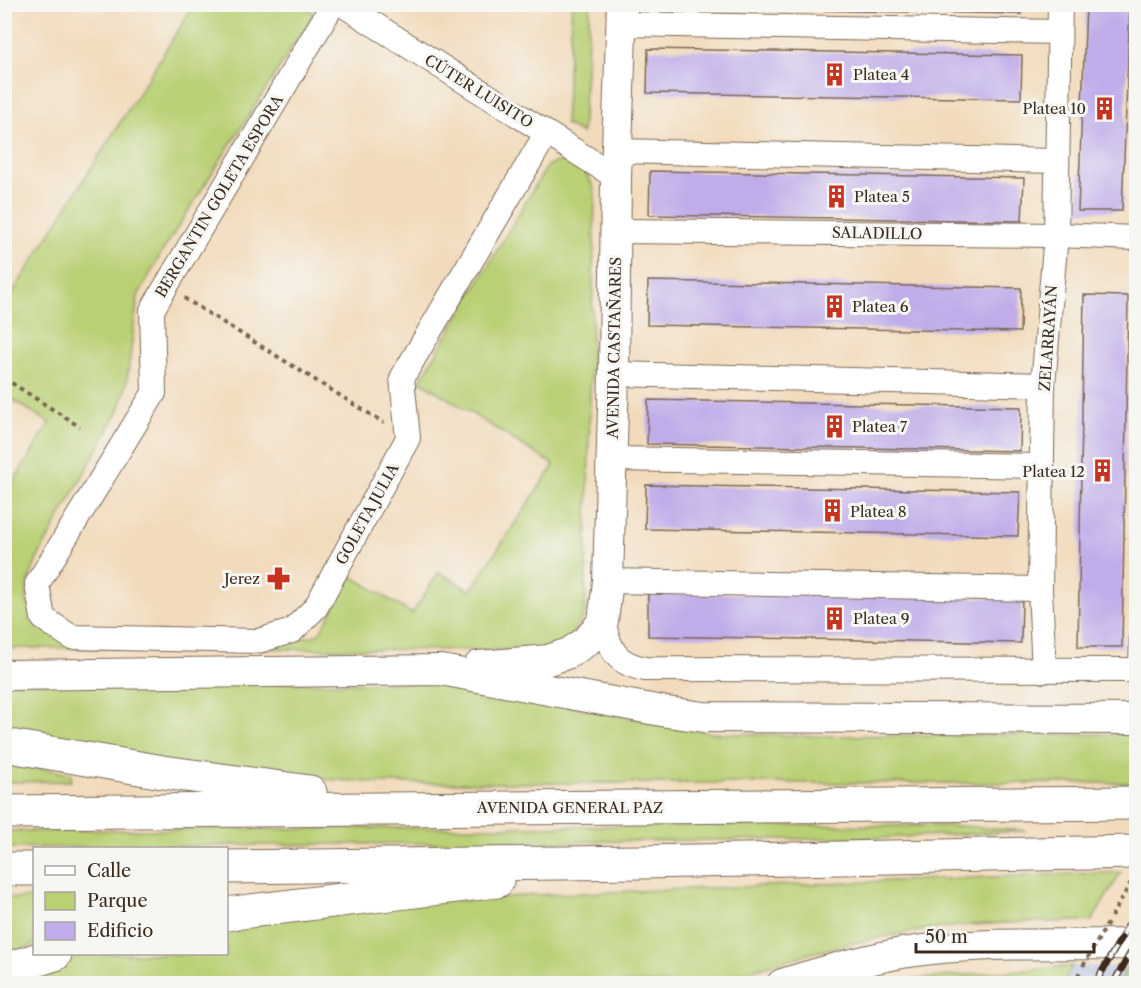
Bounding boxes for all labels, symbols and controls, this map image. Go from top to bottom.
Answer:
street label: CÚTER LUISITO [421,50,537,132]
building icon: Platea 4 [822,61,848,87]
place label: Platea 4 [853,65,909,84]
street label: BERGANTIN GOLETA ESPORA [151,90,288,301]
building icon: Platea 10 [1091,95,1117,121]
place label: Platea 10 [1022,99,1086,118]
building icon: Platea 5 [823,183,849,209]
place label: Platea 5 [854,187,910,206]
street label: SALADILLO [832,223,922,243]
street label: AVENIDA CASTAÑARES [603,257,625,440]
street label: ZELARRAYÁN [1035,284,1061,392]
building icon: Platea 6 [821,293,847,319]
place label: Platea 6 [852,297,909,316]
building icon: Platea 7 [821,413,847,439]
place label: Platea 7 [852,417,908,436]
building icon: Platea 12 [1090,458,1116,484]
street label: GOLETA JULIA [331,459,403,568]
place label: Platea 12 [1022,462,1085,481]
building icon: Platea 8 [819,498,845,524]
place label: Platea 8 [850,502,907,521]
pharmacy icon: Jerez [265,565,291,591]
place label: Jerez [222,569,260,588]
building icon: Platea 9 [822,605,848,631]
place label: Platea 9 [853,609,910,628]
street label: AVENIDA GENERAL PAZ [476,798,663,817]
legend [33,847,228,955]
text: Calle [87,860,131,882]
text: Parque [87,890,148,912]
scale bar [916,916,1094,954]
text: Edificio [87,920,153,942]
text: 50 m [925,926,968,948]

